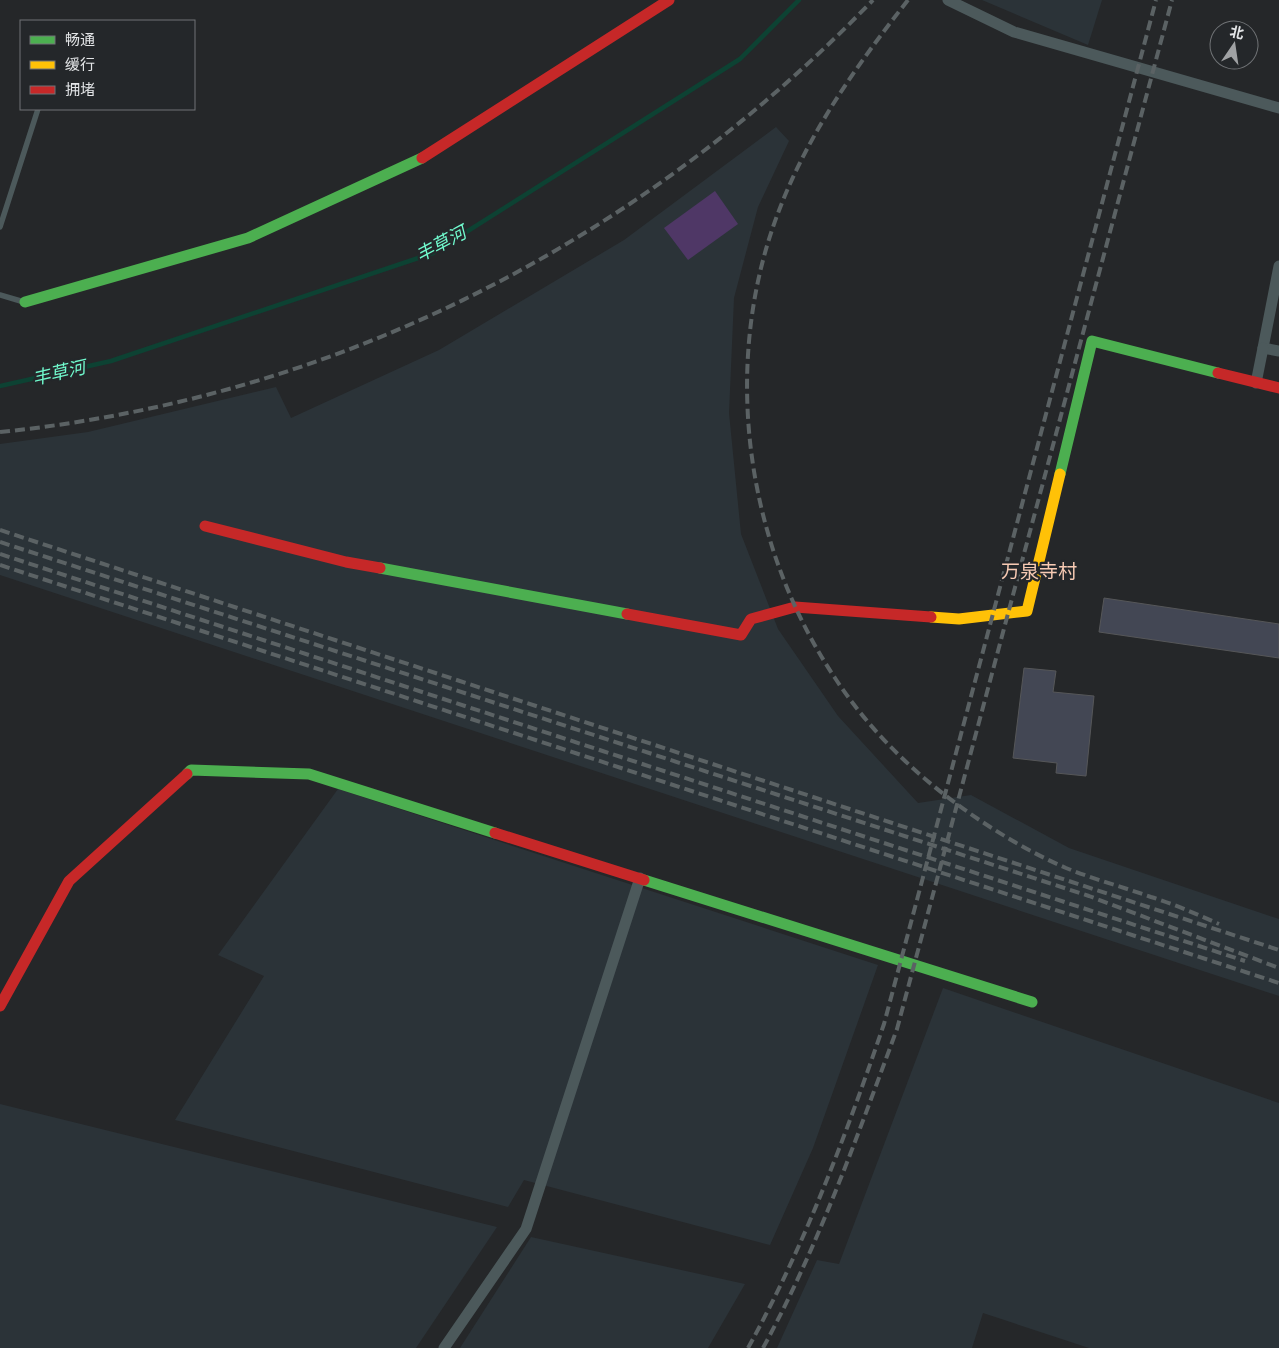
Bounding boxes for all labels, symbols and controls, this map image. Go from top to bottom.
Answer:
legend [20,20,195,110]
north arrow [1209,20,1259,70]
text: 北 [1228,20,1246,43]
text: 畅通 [65,27,95,50]
text: 缓行 [65,52,95,75]
text: 拥堵 [65,77,95,100]
water label: 丰草河 [410,217,473,267]
water label: 丰草河 [29,352,91,391]
district label: 万泉寺村 [1001,556,1077,584]

